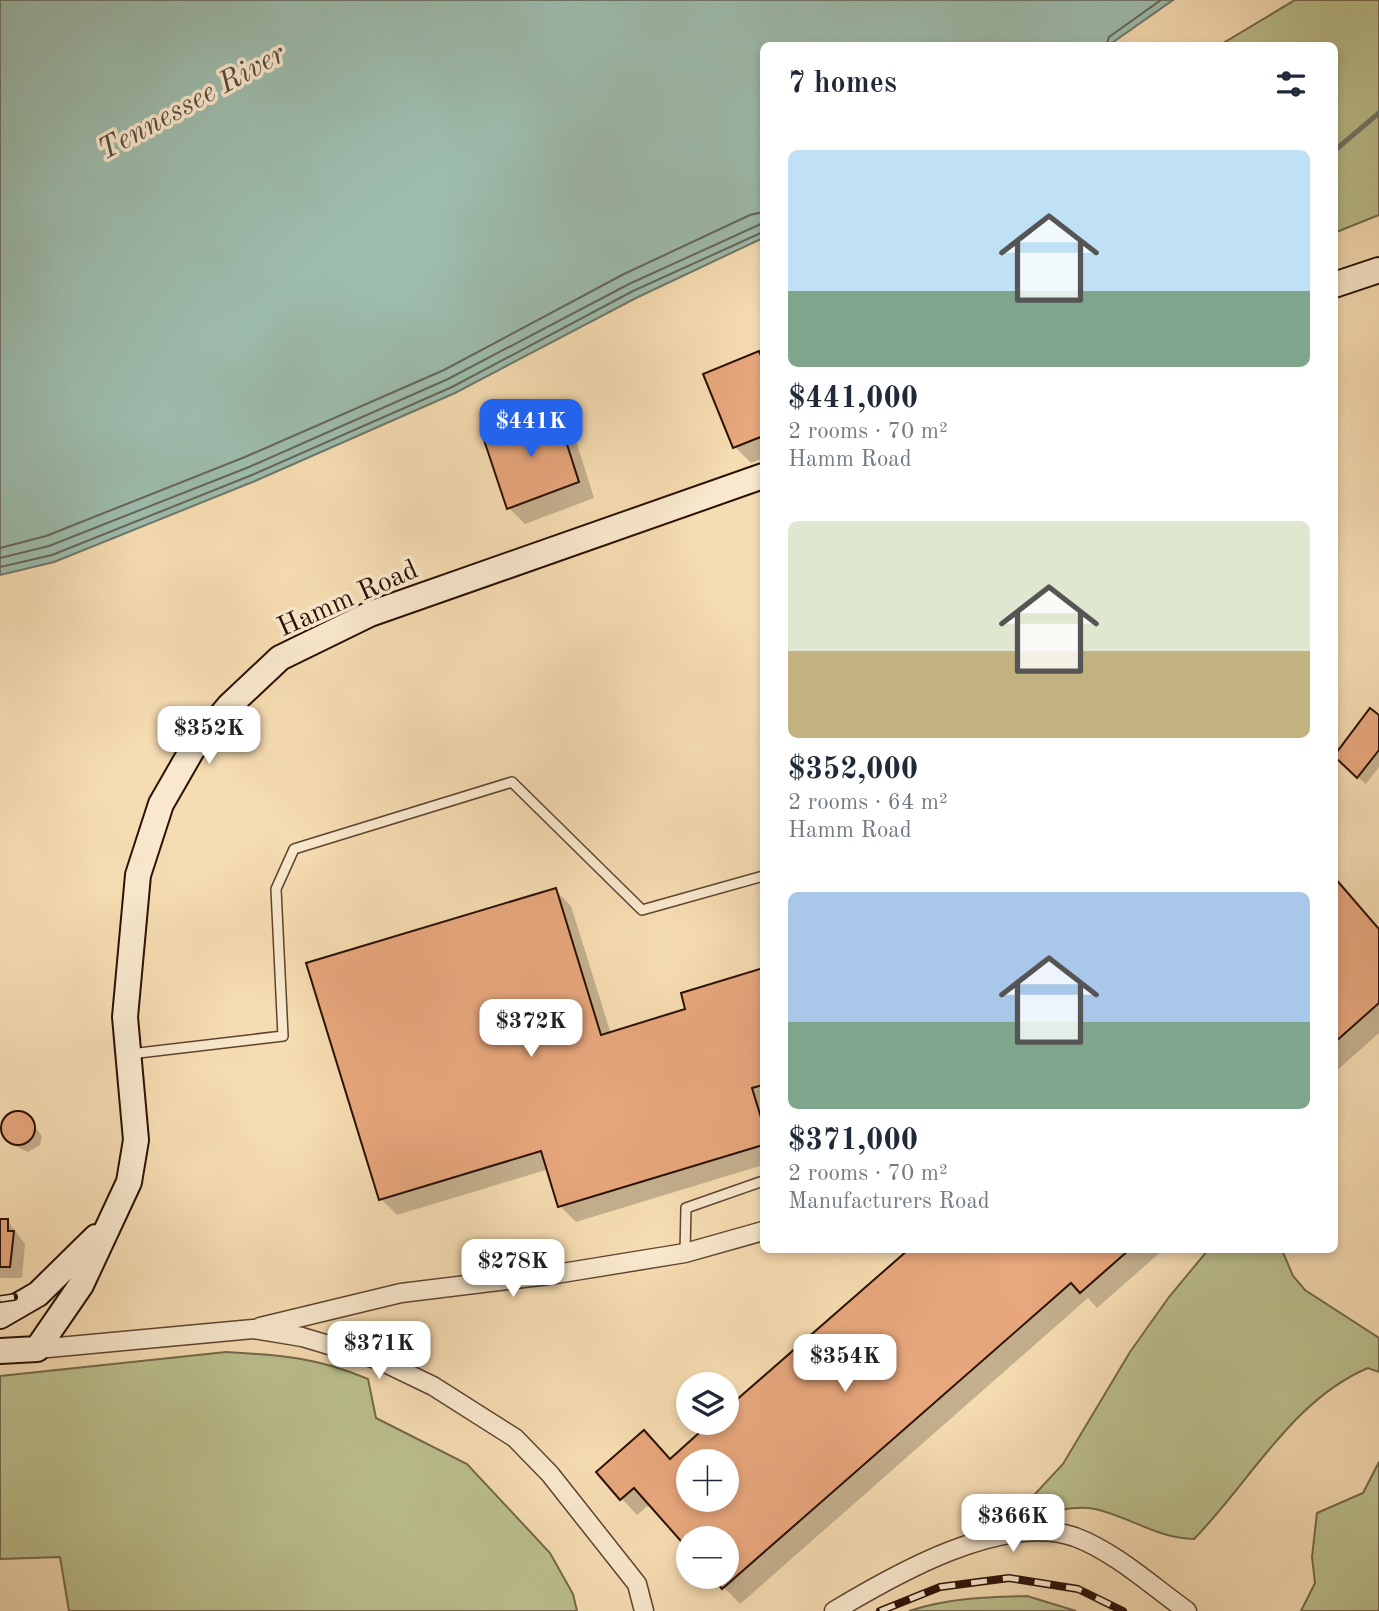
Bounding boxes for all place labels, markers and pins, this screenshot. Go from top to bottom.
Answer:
pin: $441K [482,400,580,459]
pin: $352K [160,706,258,766]
pin: $372K [482,1000,580,1059]
pin: $278K [464,1240,562,1299]
pin: $371K [330,1322,428,1381]
pin: $354K [796,1334,894,1394]
pin: $366K [964,1494,1062,1554]

